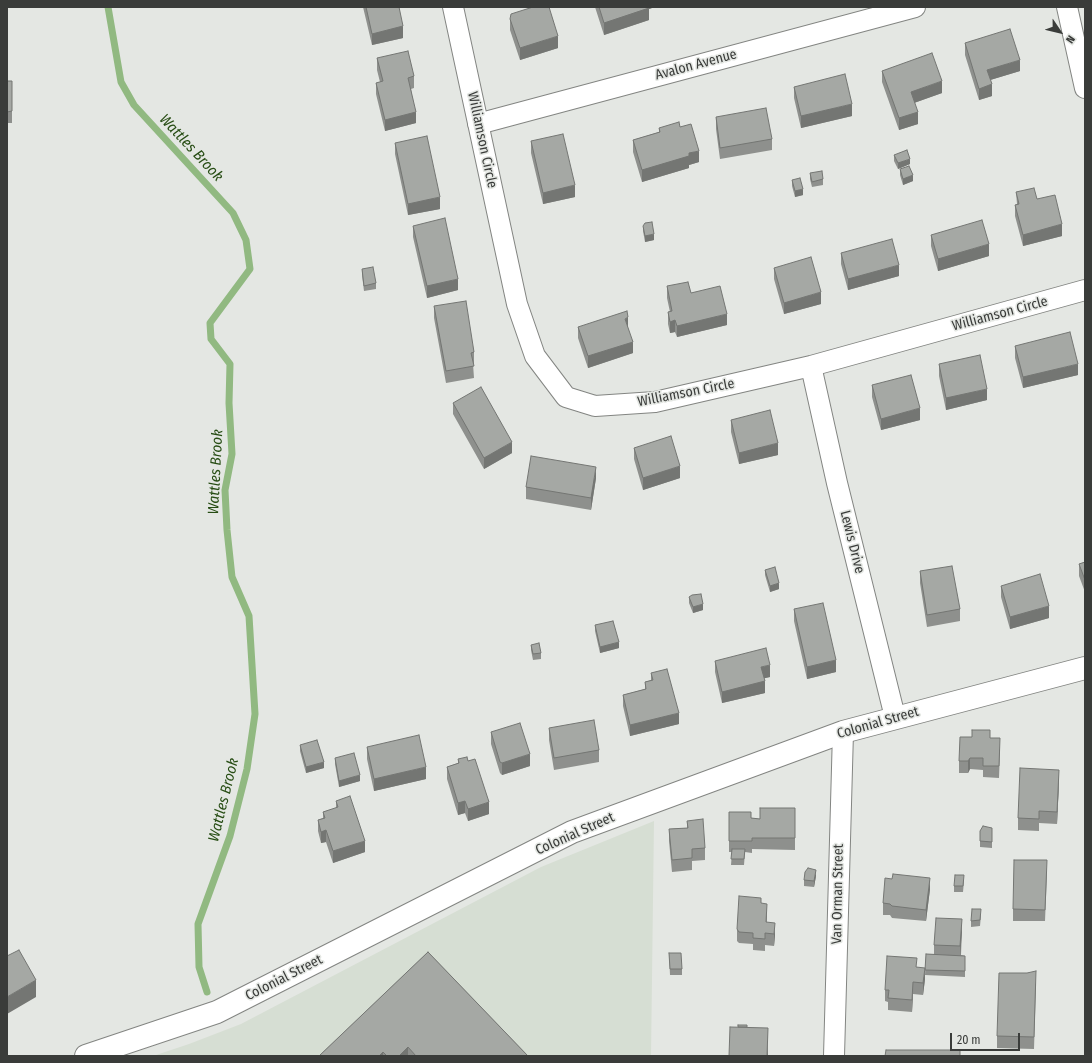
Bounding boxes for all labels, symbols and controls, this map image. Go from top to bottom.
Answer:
north arrow [1040,12,1080,52]
text: N [1063,33,1077,46]
street label: Avalon Avenue [653,46,739,84]
street label: Williamson Circle [464,90,500,190]
water label: Wattles Brook [155,111,227,185]
street label: Williamson Circle [950,293,1050,335]
street label: Williamson Circle [636,375,736,411]
water label: Wattles Brook [205,429,227,515]
street label: Lewis Drive [836,509,868,575]
street label: Colonial Street [835,703,921,743]
water label: Wattles Brook [205,756,243,844]
street label: Colonial Street [533,809,617,859]
street label: Van Orman Street [829,844,847,944]
street label: Colonial Street [243,951,325,1005]
scale bar [952,1025,1022,1051]
text: 20 m [957,1033,981,1047]

